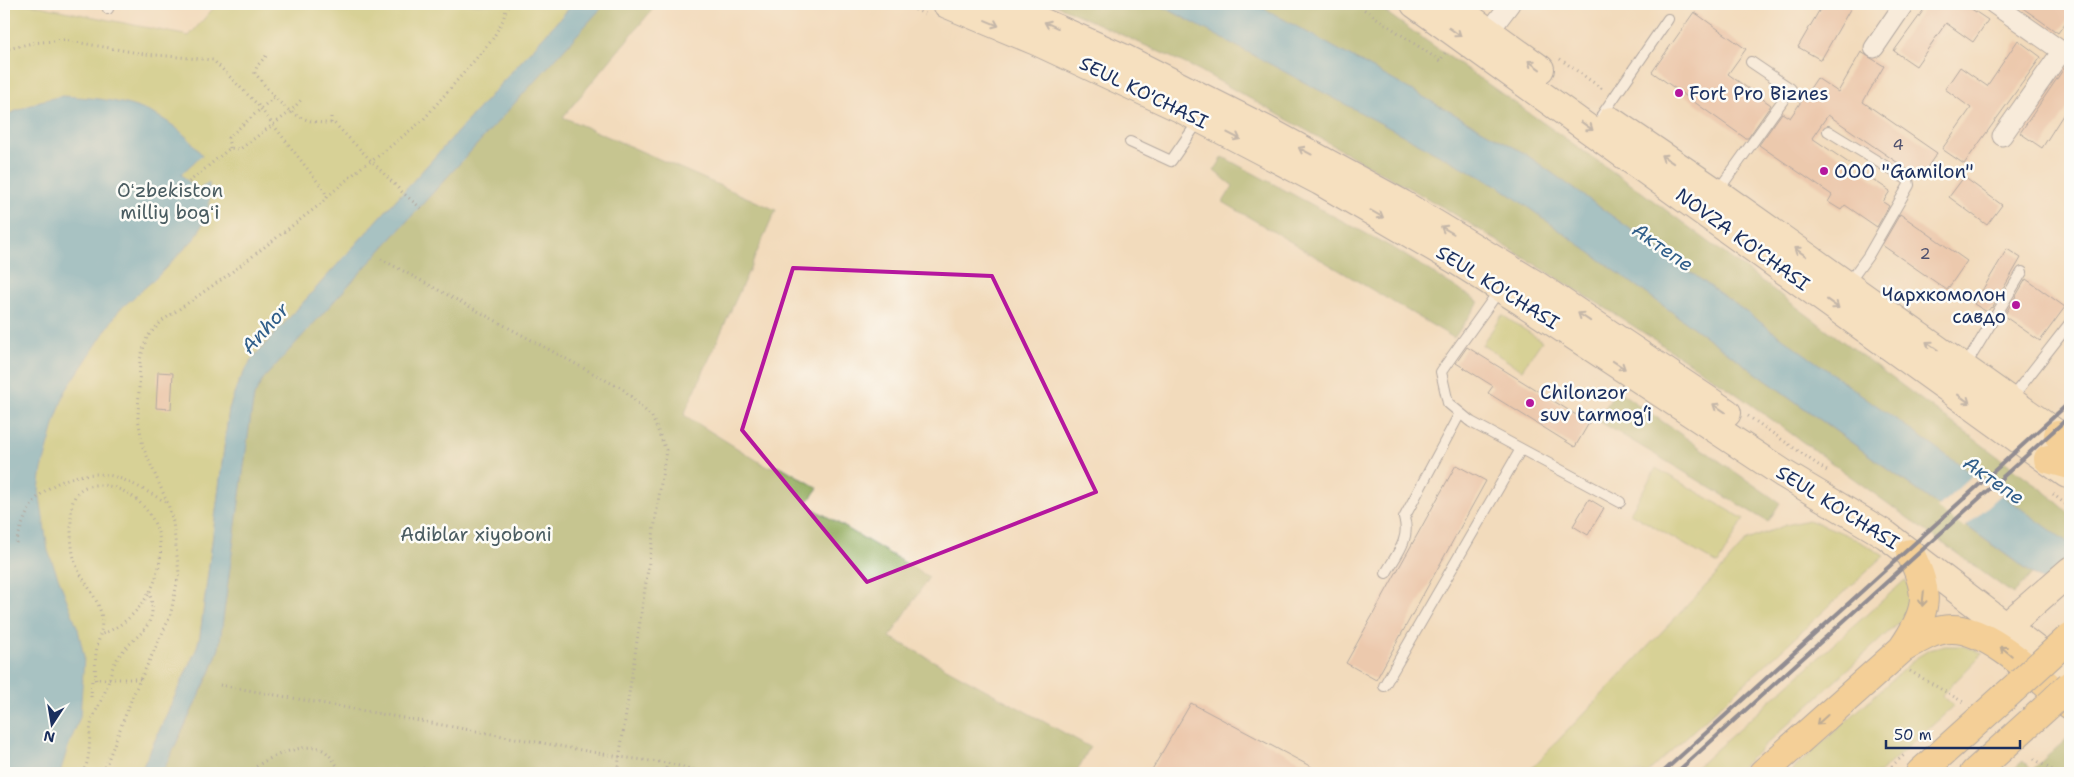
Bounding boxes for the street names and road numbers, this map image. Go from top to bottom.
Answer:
street label: SEUL KO'CHASI [1075,50,1212,134]
street label: NOVZA KO'CHASI [1671,182,1815,296]
street label: SEUL KO'CHASI [1432,240,1564,335]
street label: SEUL KO'CHASI [1772,460,1904,555]

